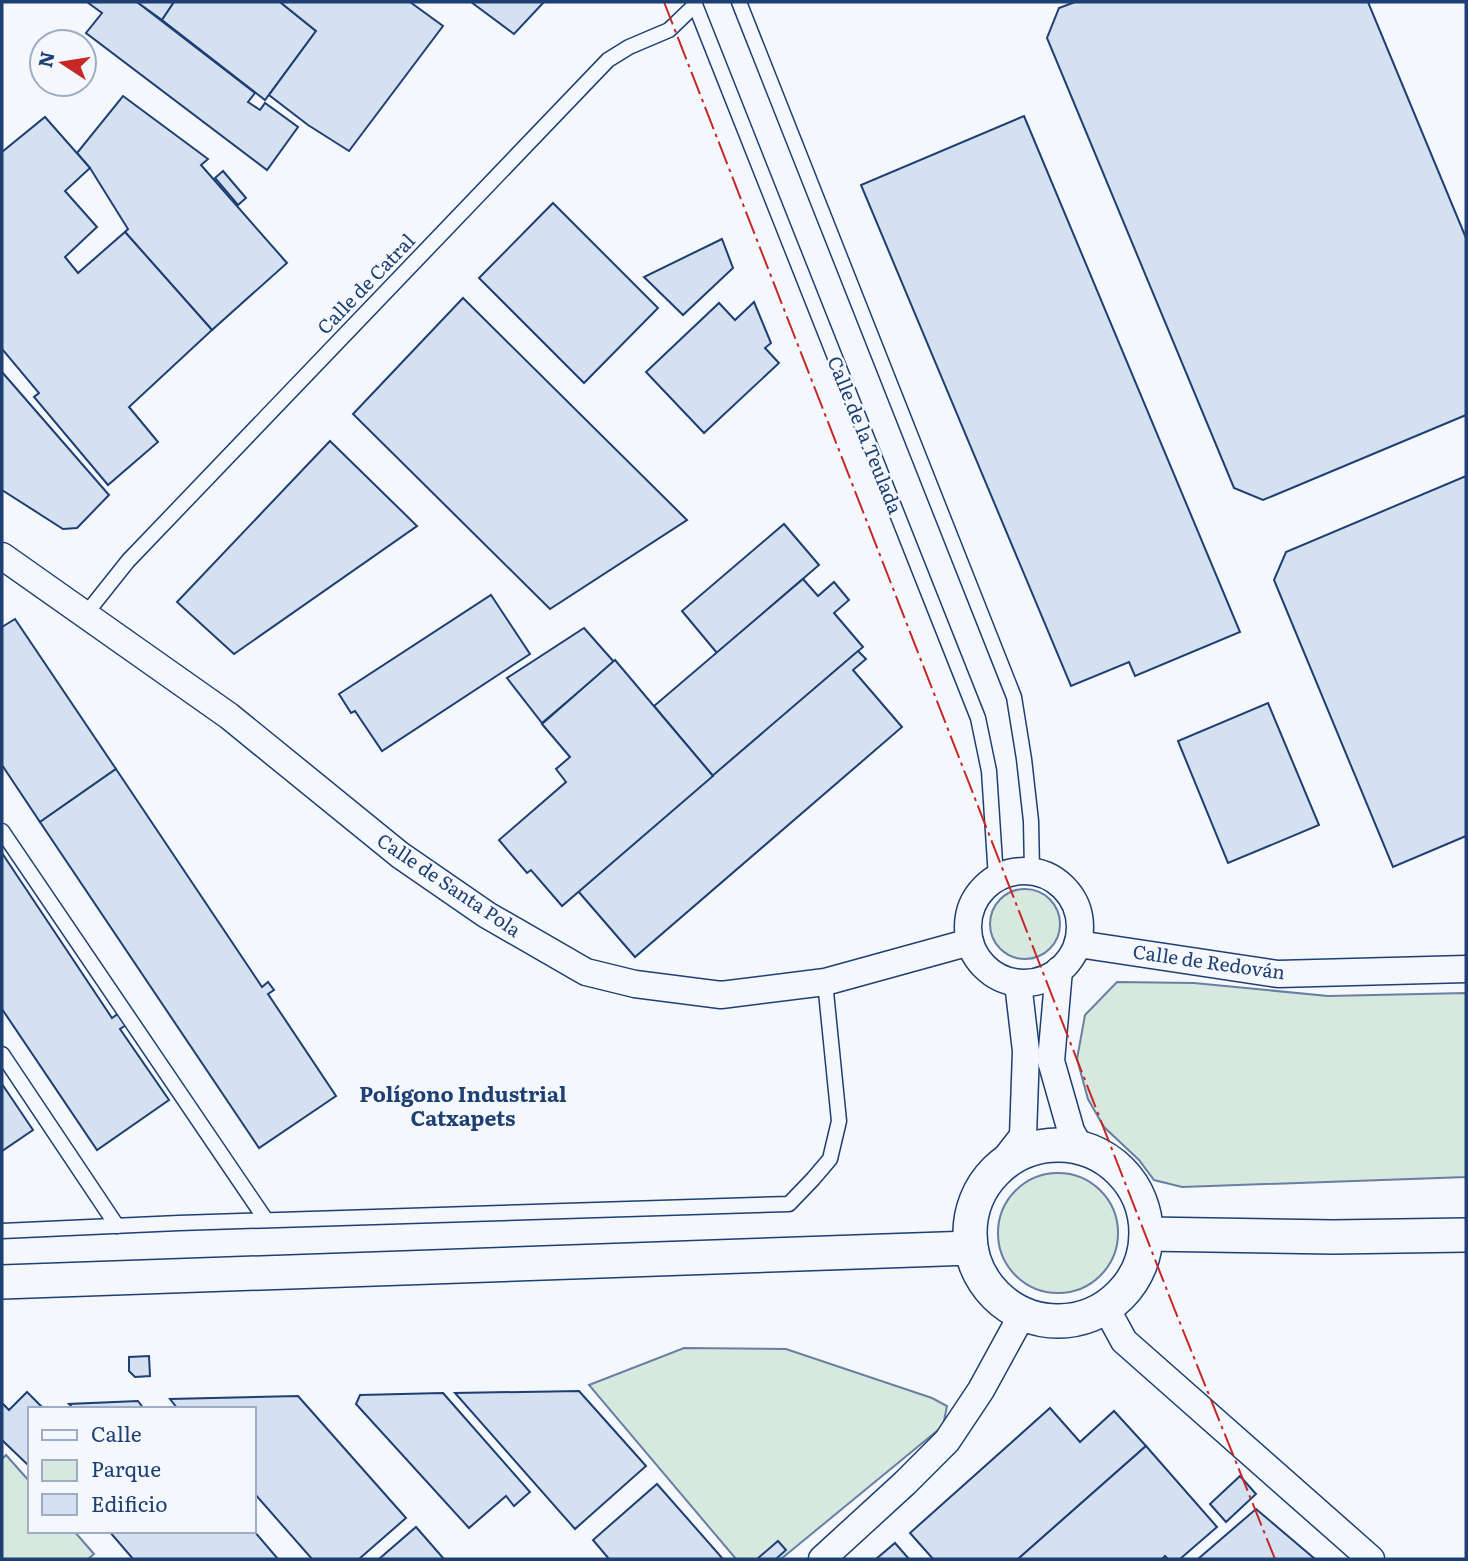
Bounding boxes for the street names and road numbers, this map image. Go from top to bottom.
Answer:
street label: Calle de Catral [310,227,421,340]
street label: Calle de la Teulada [821,352,911,518]
street label: Calle de Santa Pola [372,826,528,943]
street label: Calle de Redován [1131,936,1287,986]

